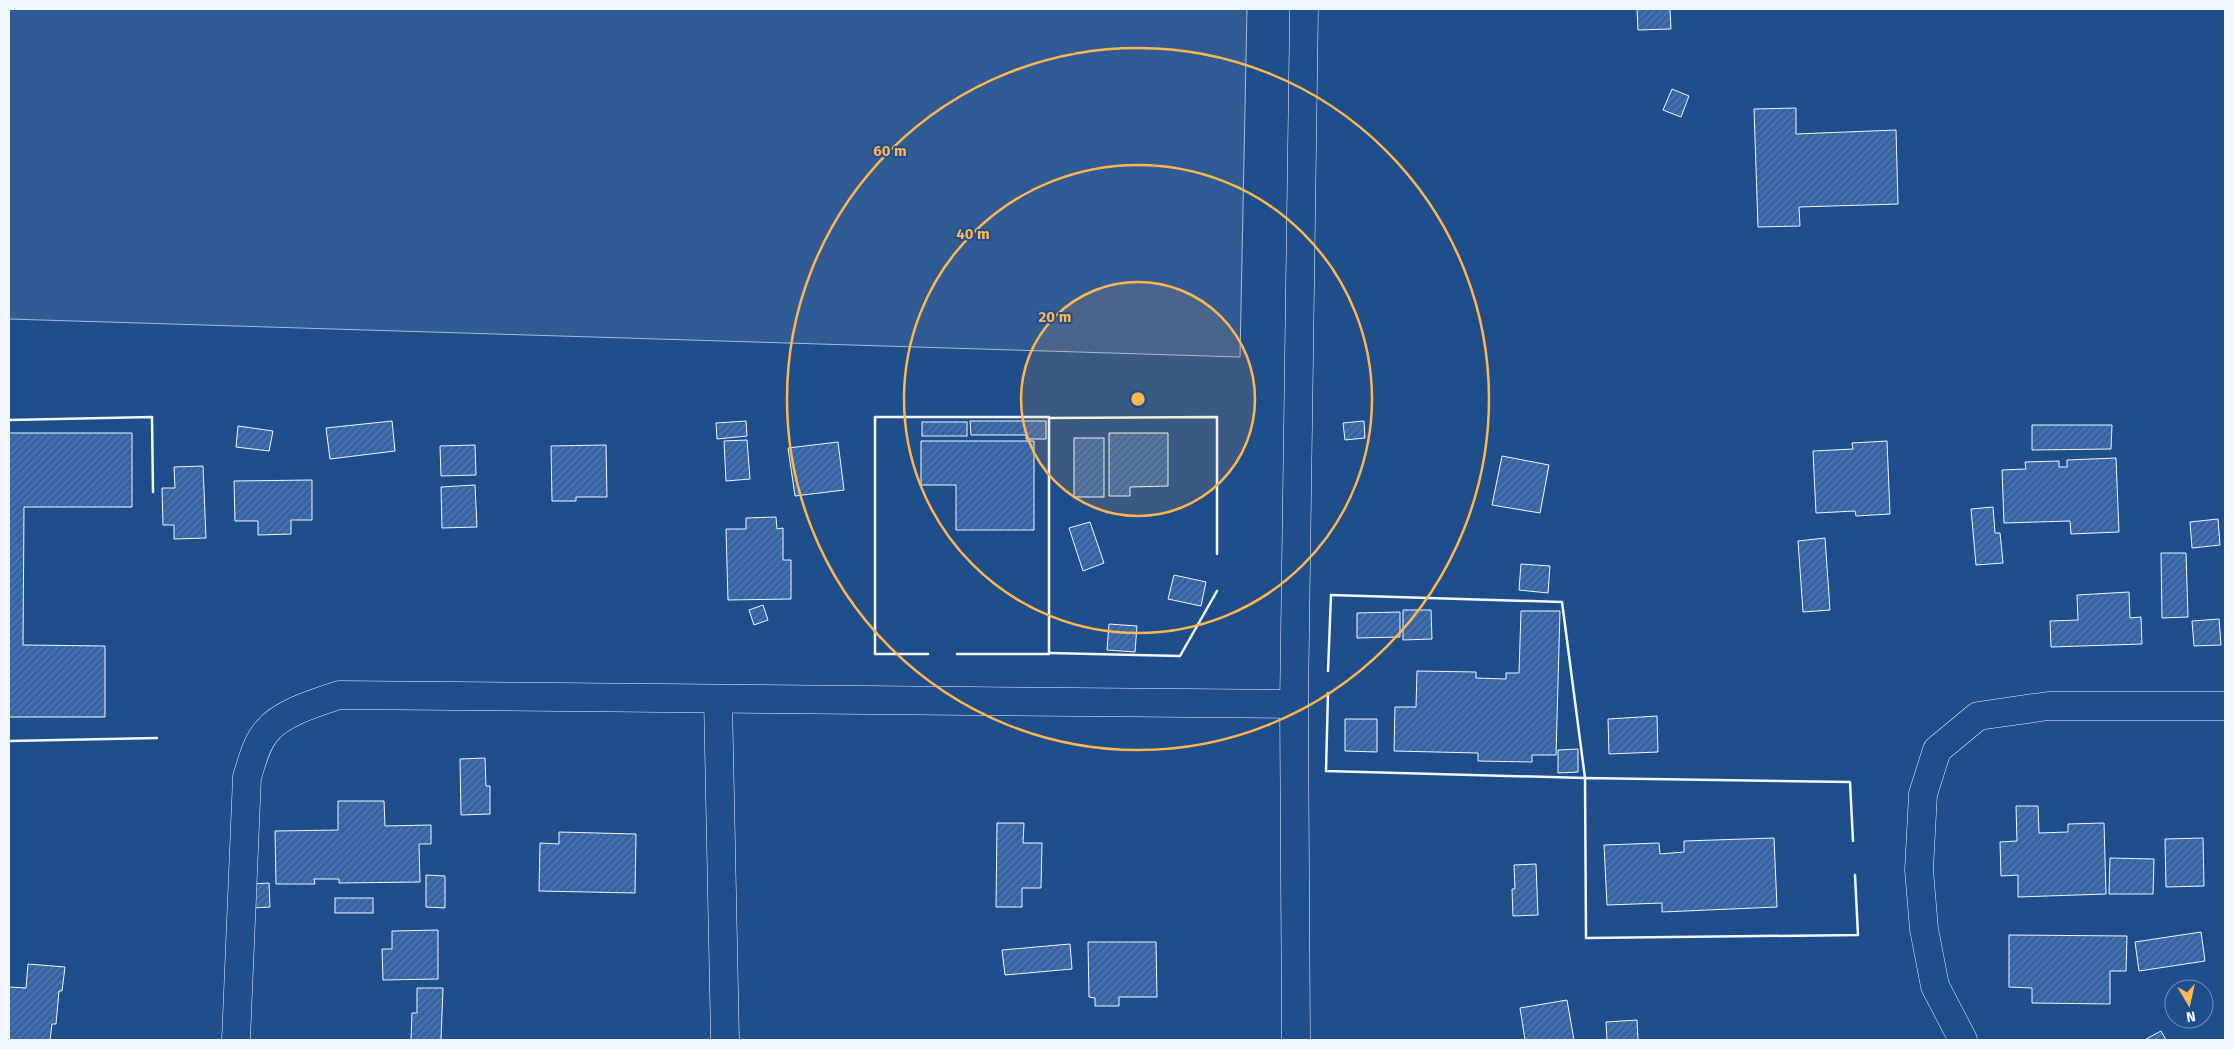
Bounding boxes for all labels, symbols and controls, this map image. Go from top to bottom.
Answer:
text: 60 m [873,142,907,160]
text: 40 m [956,225,990,243]
text: 20 m [1039,308,1071,326]
centre of rings [1129,390,1147,408]
north arrow [2164,979,2214,1029]
text: N [2185,1007,2197,1025]

